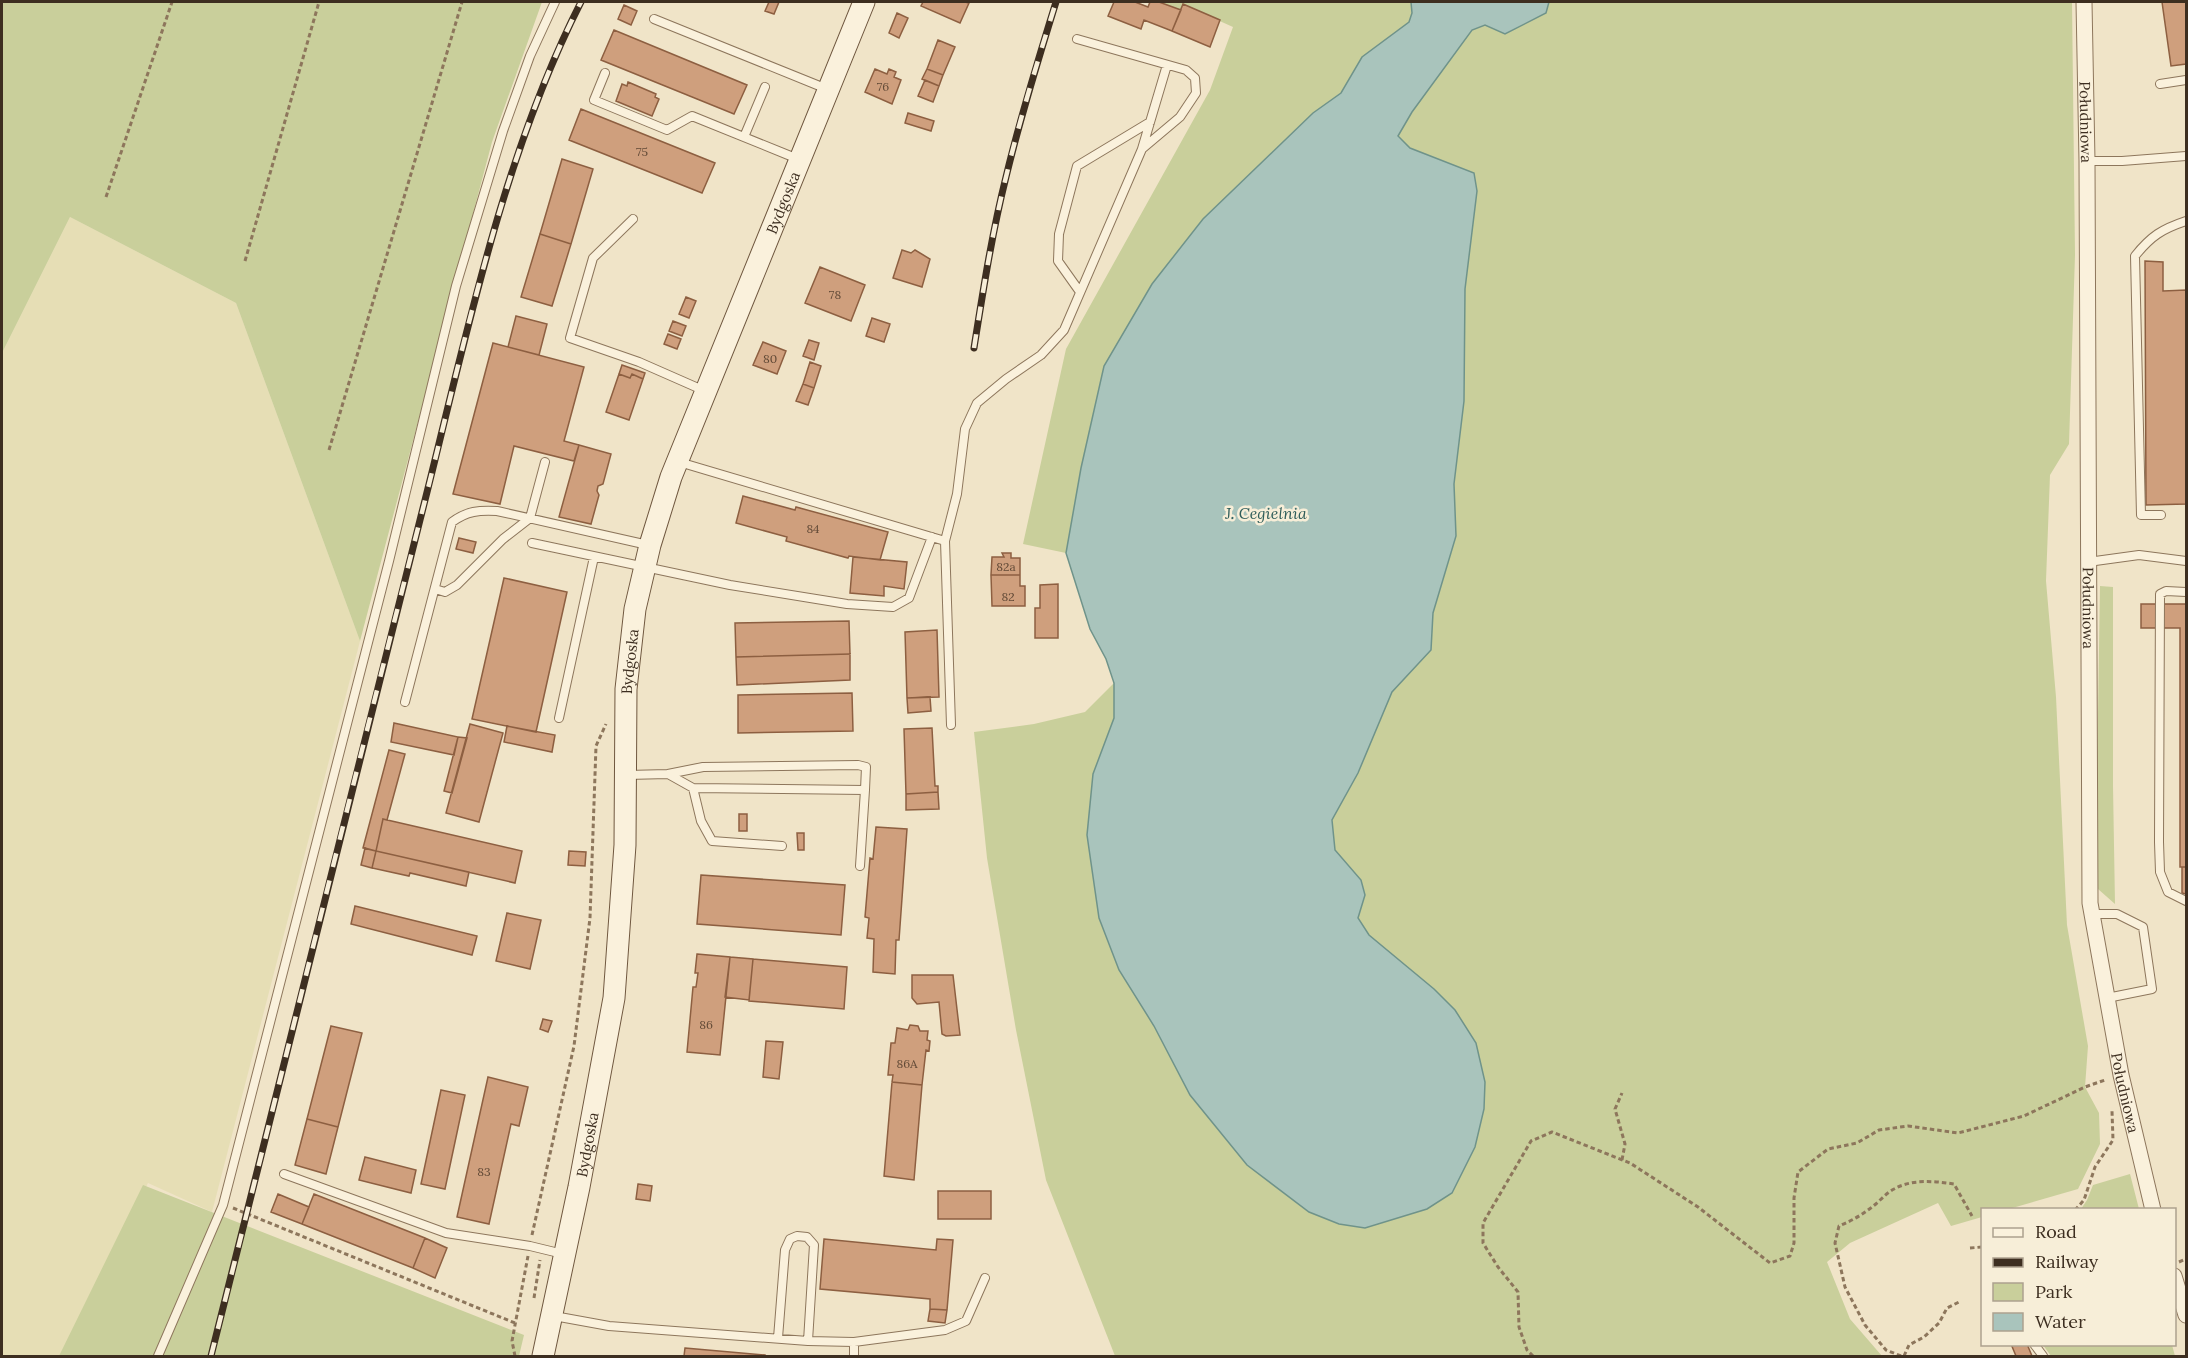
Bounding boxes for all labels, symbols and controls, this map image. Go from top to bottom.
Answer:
house number: 76 [877,79,889,94]
street label: Południowa [2076,81,2097,163]
house number: 75 [636,144,648,159]
street label: Bydgoska [761,168,804,237]
house number: 78 [829,287,841,302]
house number: 80 [763,351,777,366]
water label: J. Cegielnia [1224,503,1307,523]
house number: 84 [806,521,820,536]
house number: 82a [996,559,1016,574]
street label: Południowa [2079,567,2098,649]
house number: 82 [1001,589,1015,604]
street label: Bydgoska [616,628,642,694]
house number: 86 [699,1017,713,1032]
street label: Południowa [2108,1051,2144,1135]
house number: 86A [896,1056,918,1071]
street label: Bydgoska [572,1110,602,1179]
house number: 83 [477,1164,491,1179]
legend [1981,1208,2176,1346]
text: Road [2035,1220,2077,1243]
text: Railway [2035,1250,2099,1273]
text: Park [2035,1280,2073,1303]
text: Water [2035,1310,2086,1333]

